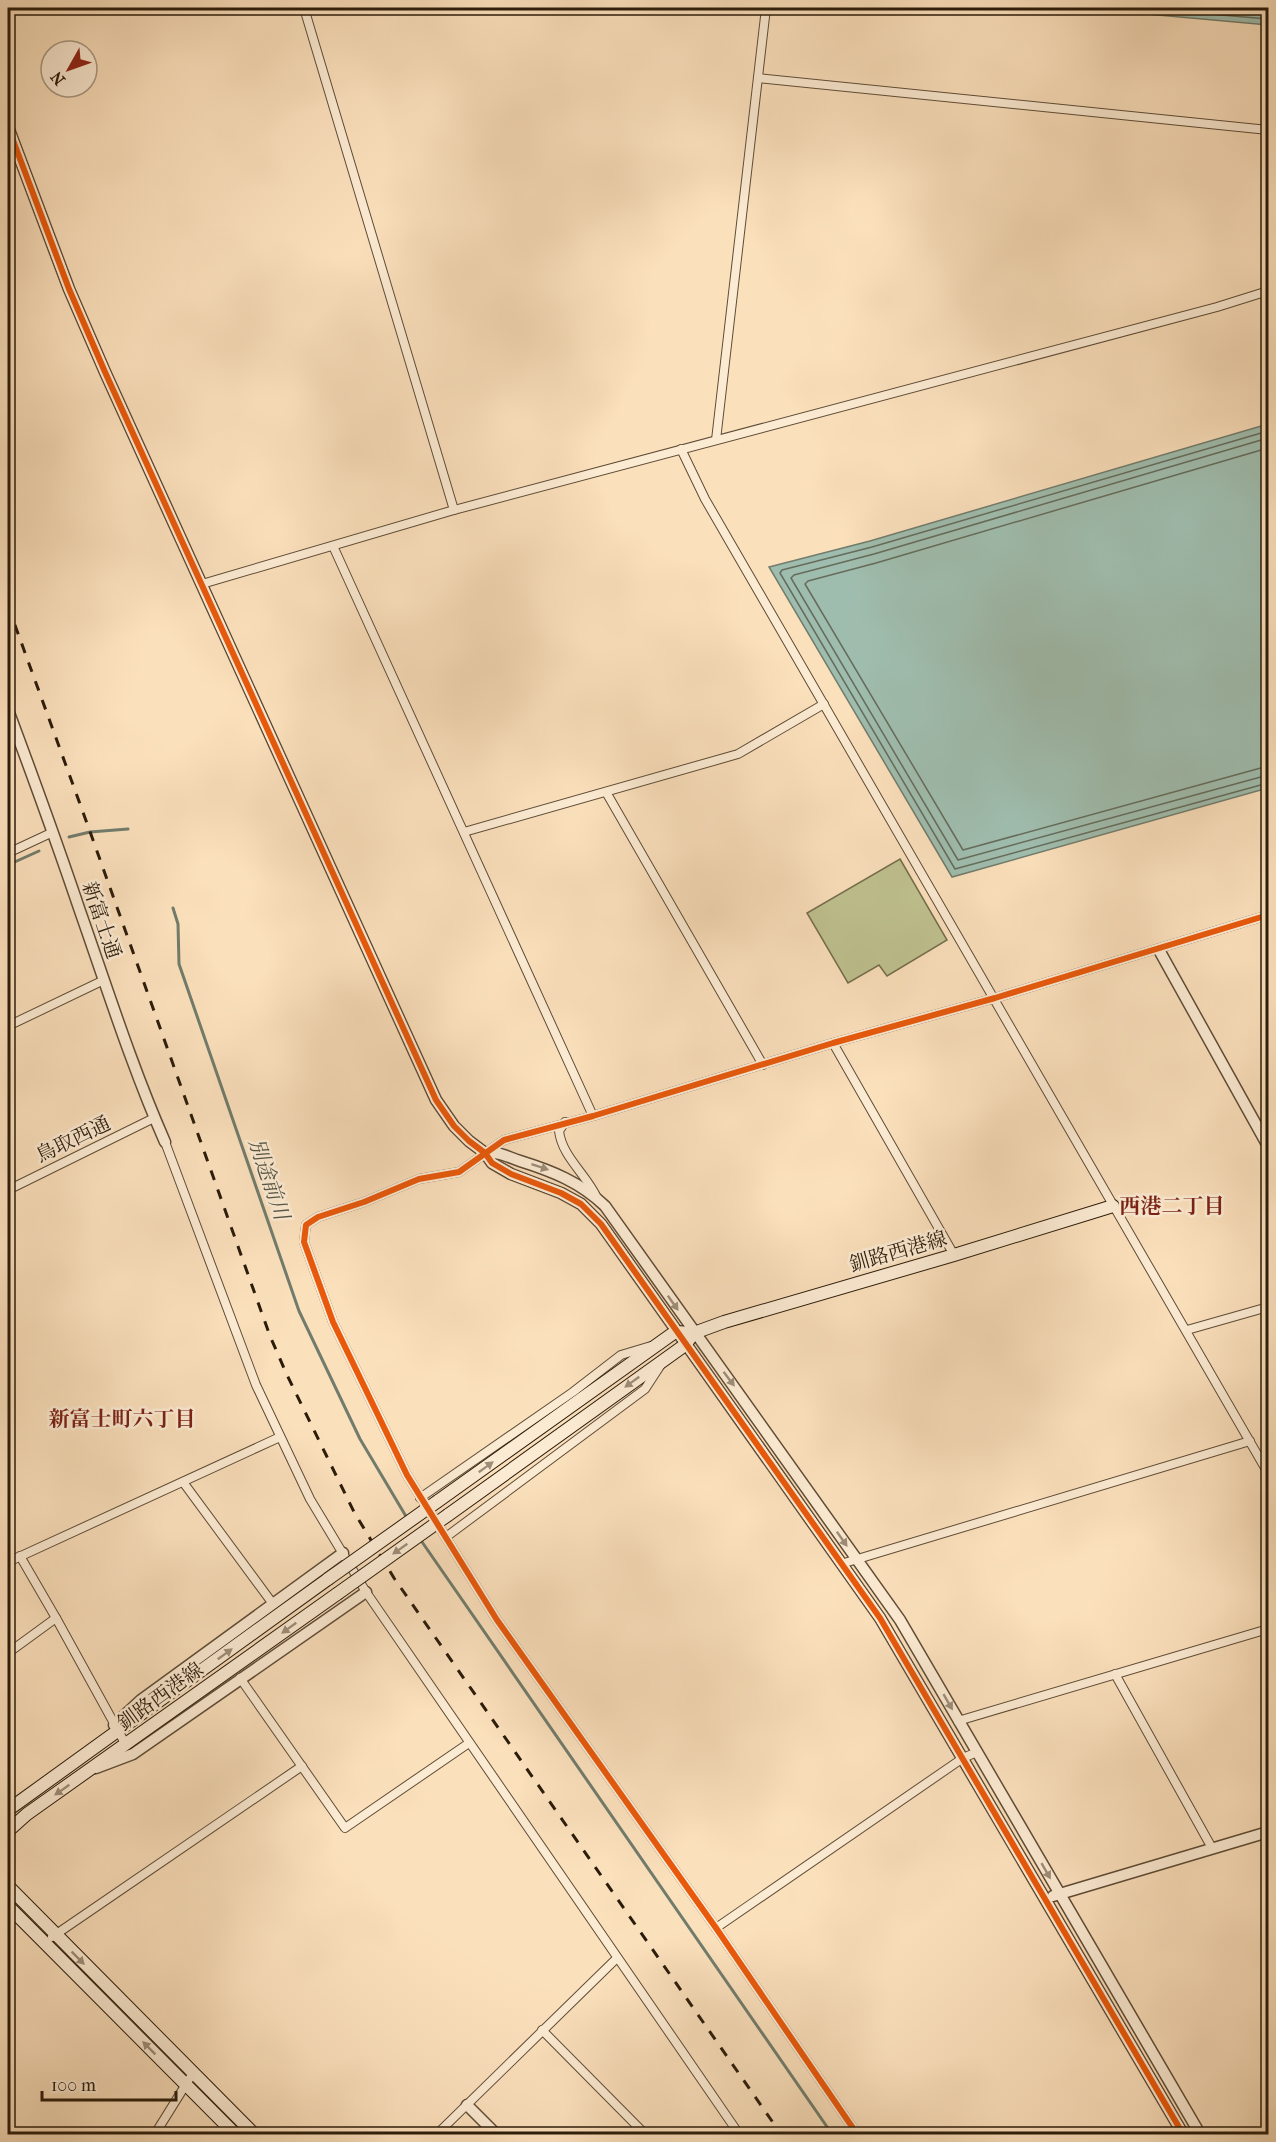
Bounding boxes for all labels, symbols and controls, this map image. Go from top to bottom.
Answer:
north arrow [39,39,99,99]
text: N [46,67,69,89]
street label: 新富士通 [78,879,125,962]
street label: 鳥取西通 [32,1112,114,1167]
water label: 別途前川 [244,1135,295,1225]
one-way arrow [531,1163,549,1173]
district label: 西港二丁目 [1120,1194,1225,1218]
street label: 釧路西港線 [847,1227,949,1276]
one-way arrow [667,1295,678,1311]
one-way arrow [723,1371,735,1387]
one-way arrow [625,1376,641,1388]
district label: 新富士町六丁目 [49,1407,196,1431]
one-way arrow [478,1462,493,1474]
one-way arrow [836,1530,848,1546]
one-way arrow [392,1543,408,1555]
one-way arrow [282,1622,298,1634]
one-way arrow [218,1648,233,1660]
street label: 釧路西港線 [113,1658,208,1735]
one-way arrow [943,1694,953,1711]
one-way arrow [55,1784,71,1796]
one-way arrow [1040,1863,1051,1879]
one-way arrow [71,1950,85,1964]
one-way arrow [143,2042,157,2056]
scale bar [42,2064,176,2102]
text: 100 m [51,2075,96,2096]

